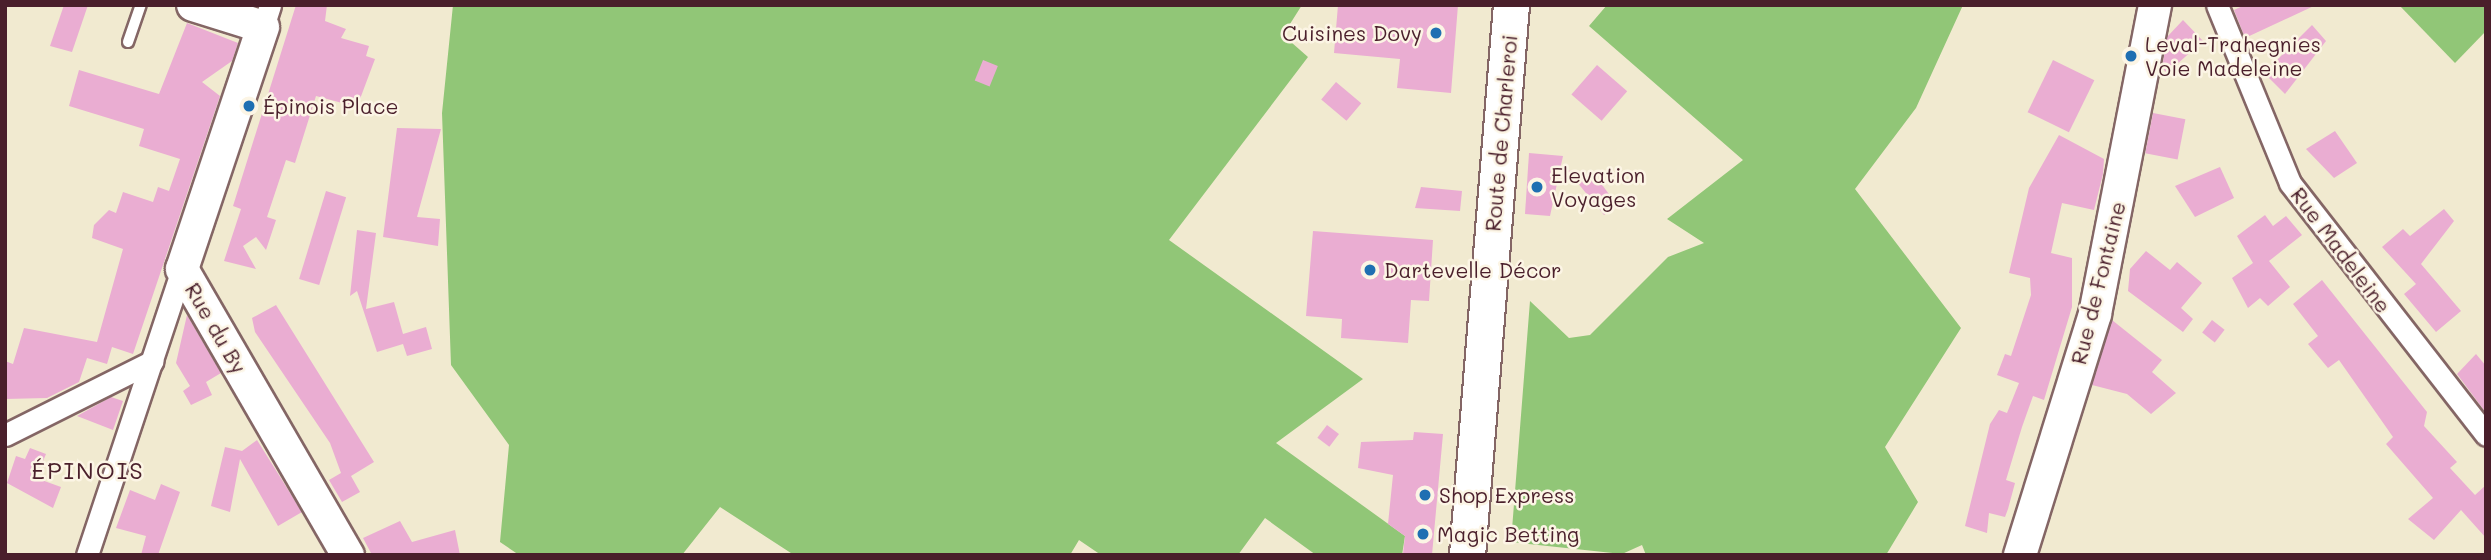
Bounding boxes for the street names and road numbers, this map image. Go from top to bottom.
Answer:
street label: Route de Charleroi [1480,34,1522,232]
street label: Rue Madeleine [2286,182,2396,318]
street label: Rue de Fontaine [2066,199,2130,367]
street label: Rue du By [180,278,252,378]

